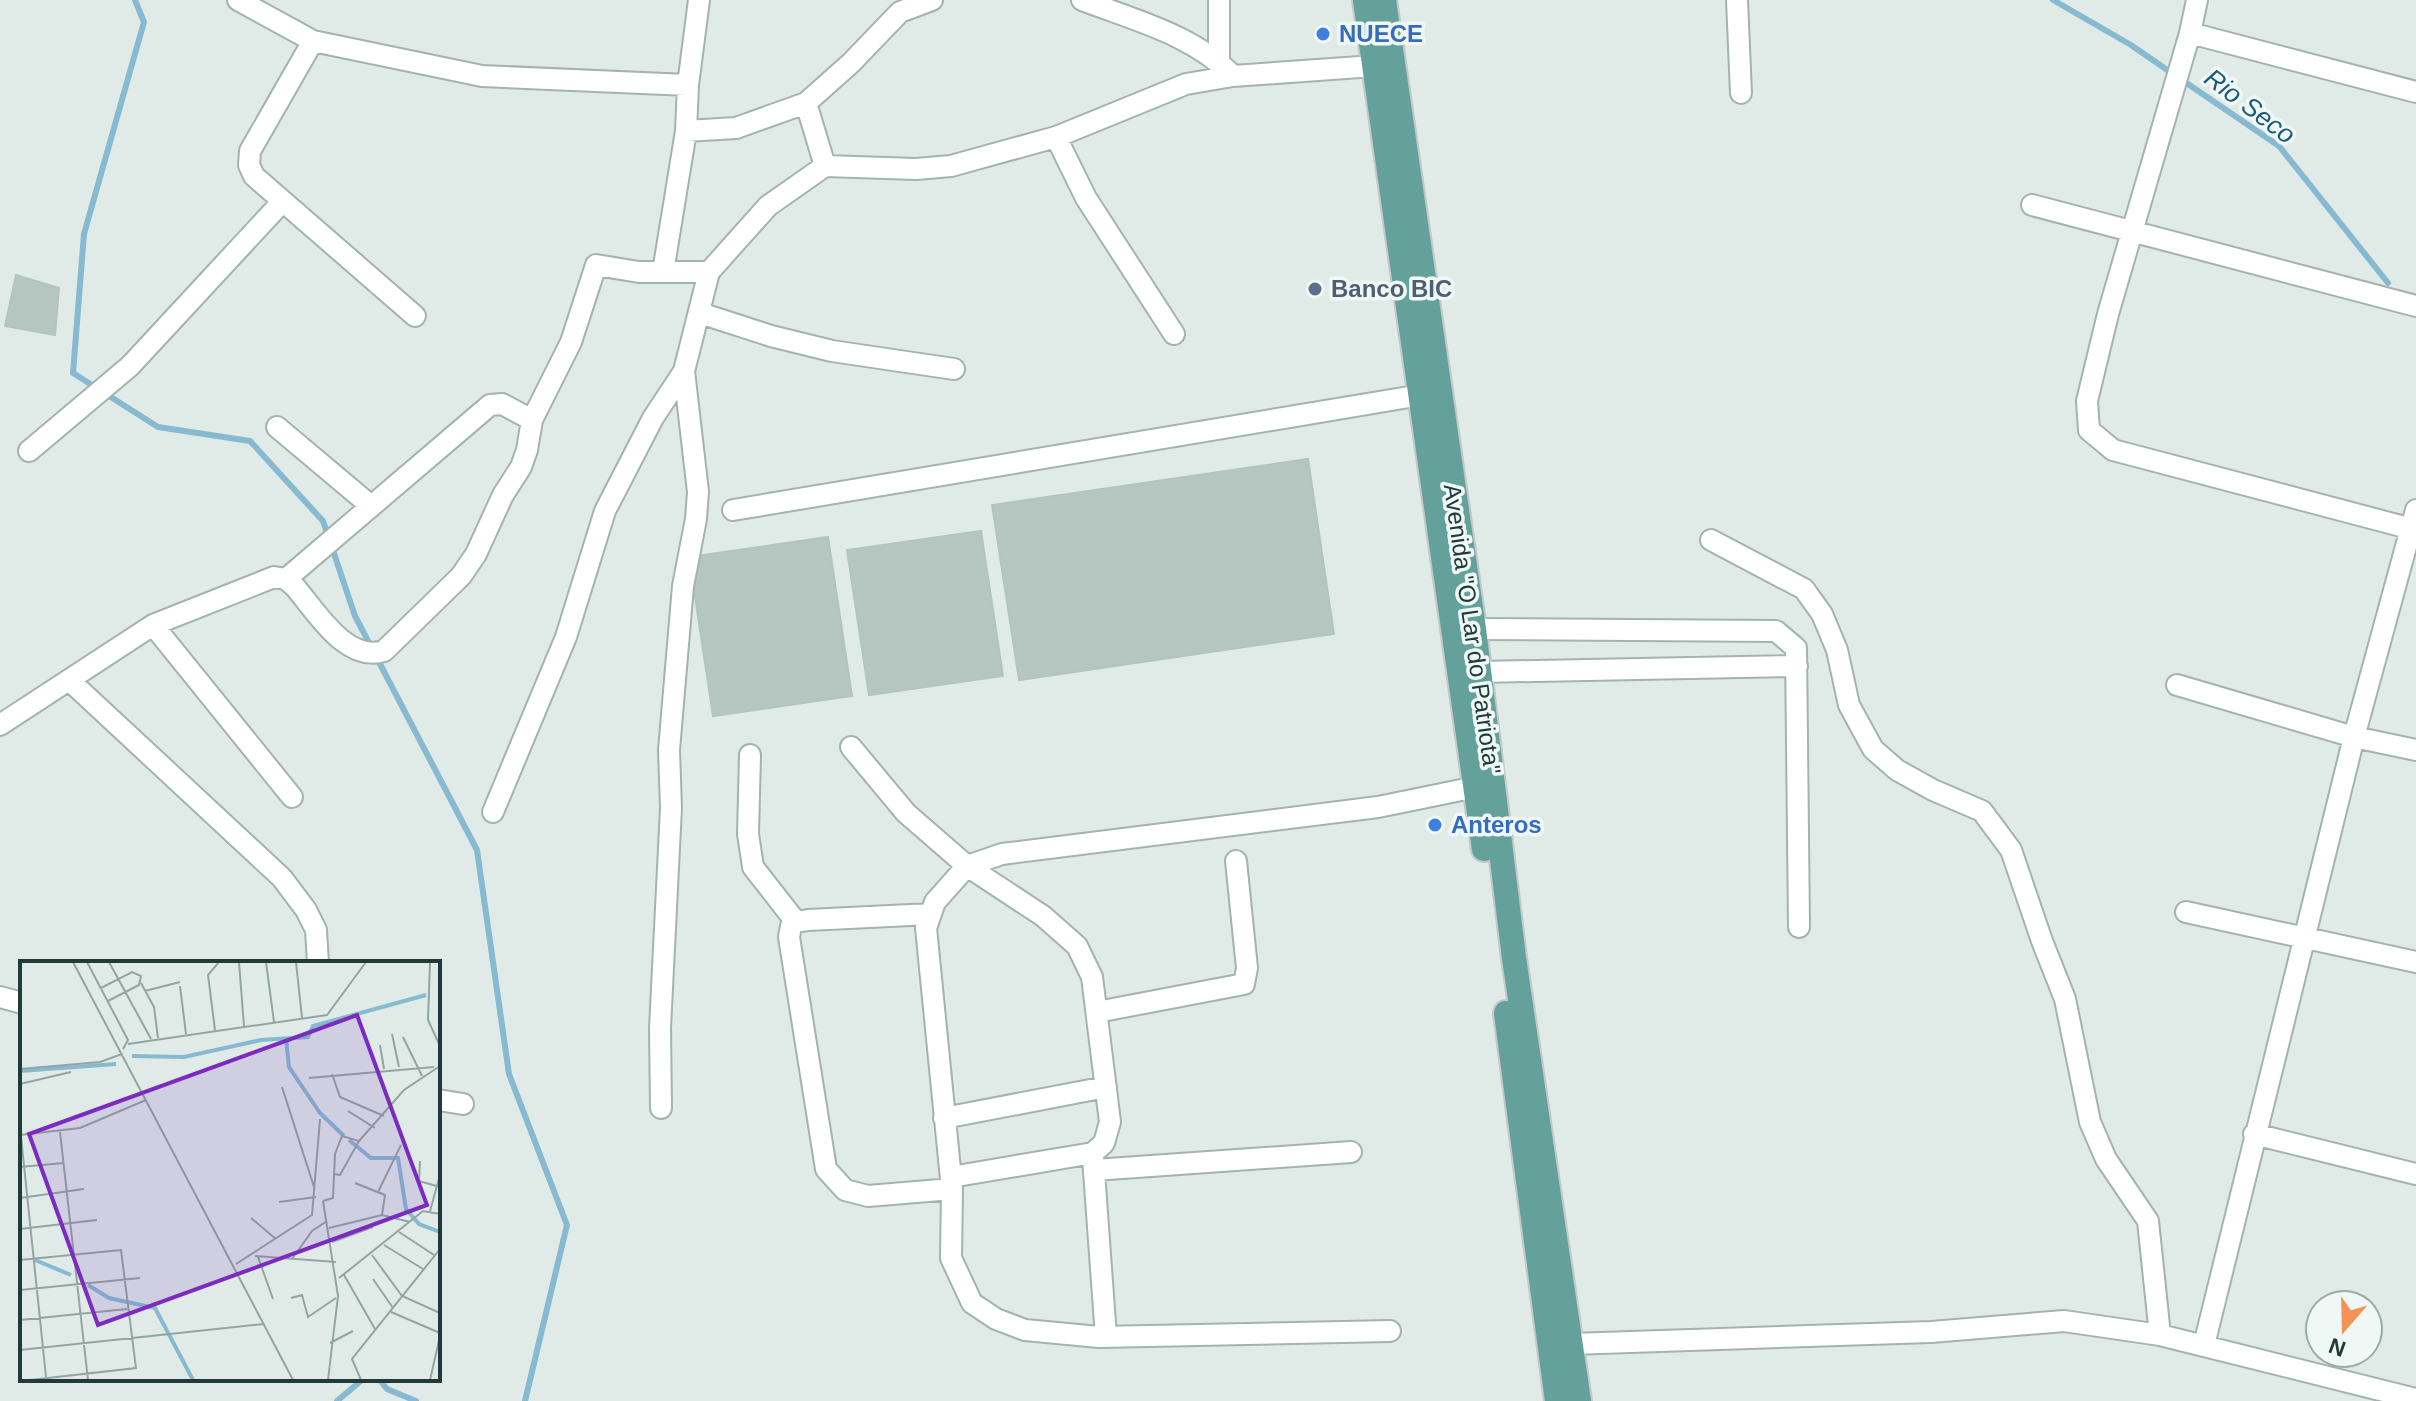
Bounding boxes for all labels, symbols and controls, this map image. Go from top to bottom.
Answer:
place label: NUECE [1339,20,1423,47]
marker: NUECE [1314,25,1332,43]
water label: Rio Seco [2199,62,2301,150]
place label: Banco BIC [1331,275,1452,302]
marker: Banco BIC [1306,280,1324,298]
street label: Avenida "O Lar do Patriota" [1439,482,1506,776]
place label: Anteros [1451,811,1542,838]
marker: Anteros [1426,816,1444,834]
inset map [20,961,440,1381]
north arrow [2304,1289,2384,1369]
text: N [2326,1333,2349,1362]

